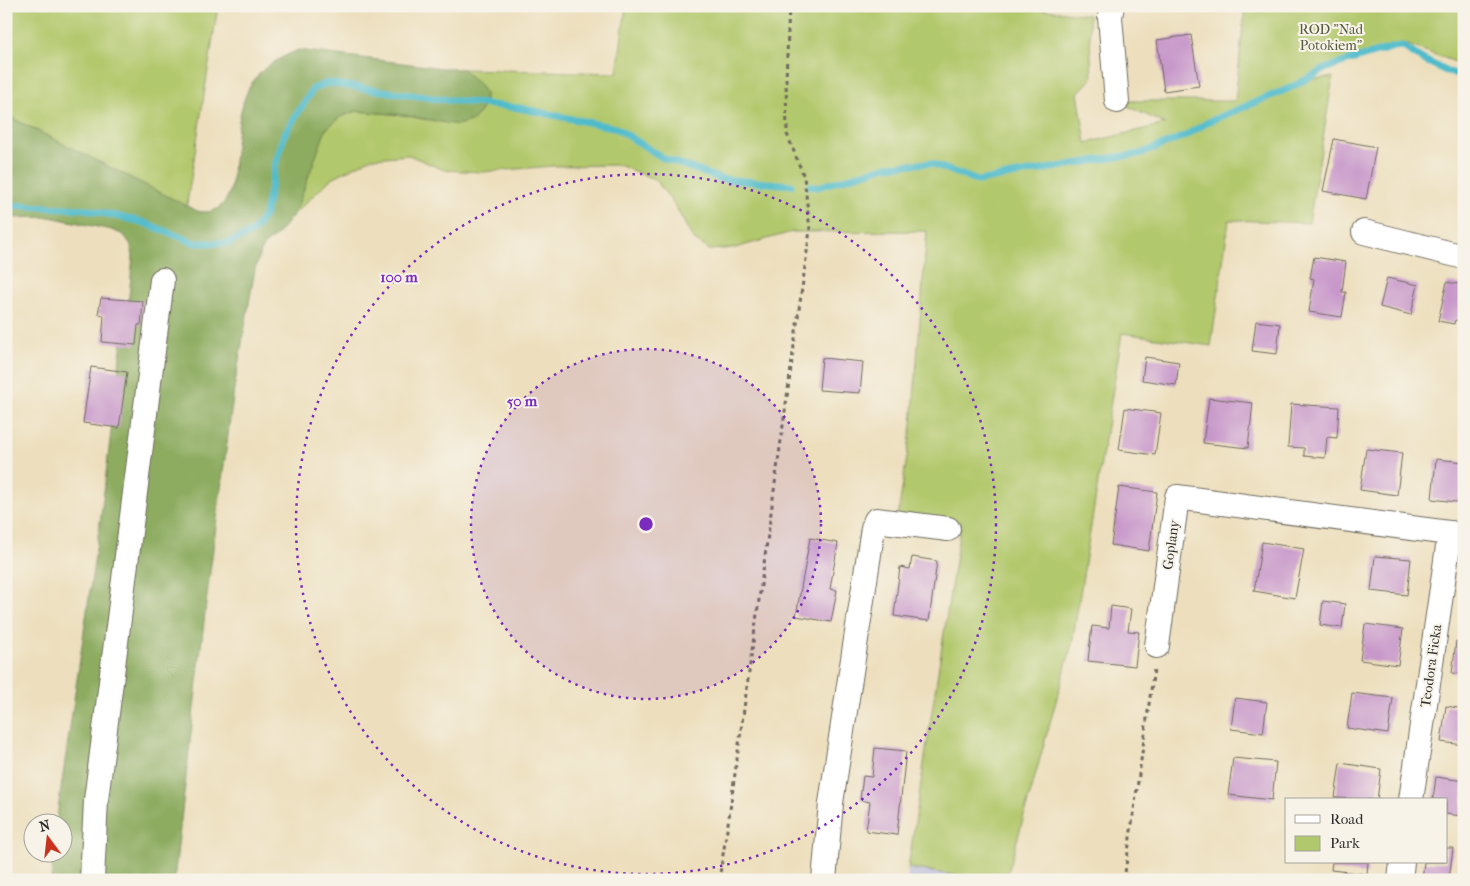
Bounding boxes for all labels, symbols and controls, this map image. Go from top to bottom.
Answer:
park label: ROD "Nad Potokiem" [1299,21,1363,54]
text: 100 m [380,268,418,286]
text: 50 m [507,392,538,410]
centre of rings [637,515,655,533]
street label: Goplany [1159,519,1183,571]
street label: Teodora Ficka [1417,623,1445,709]
legend [1285,798,1448,864]
text: Road [1330,810,1364,828]
north arrow [22,814,72,864]
text: N [37,816,52,836]
text: Park [1330,834,1360,852]

